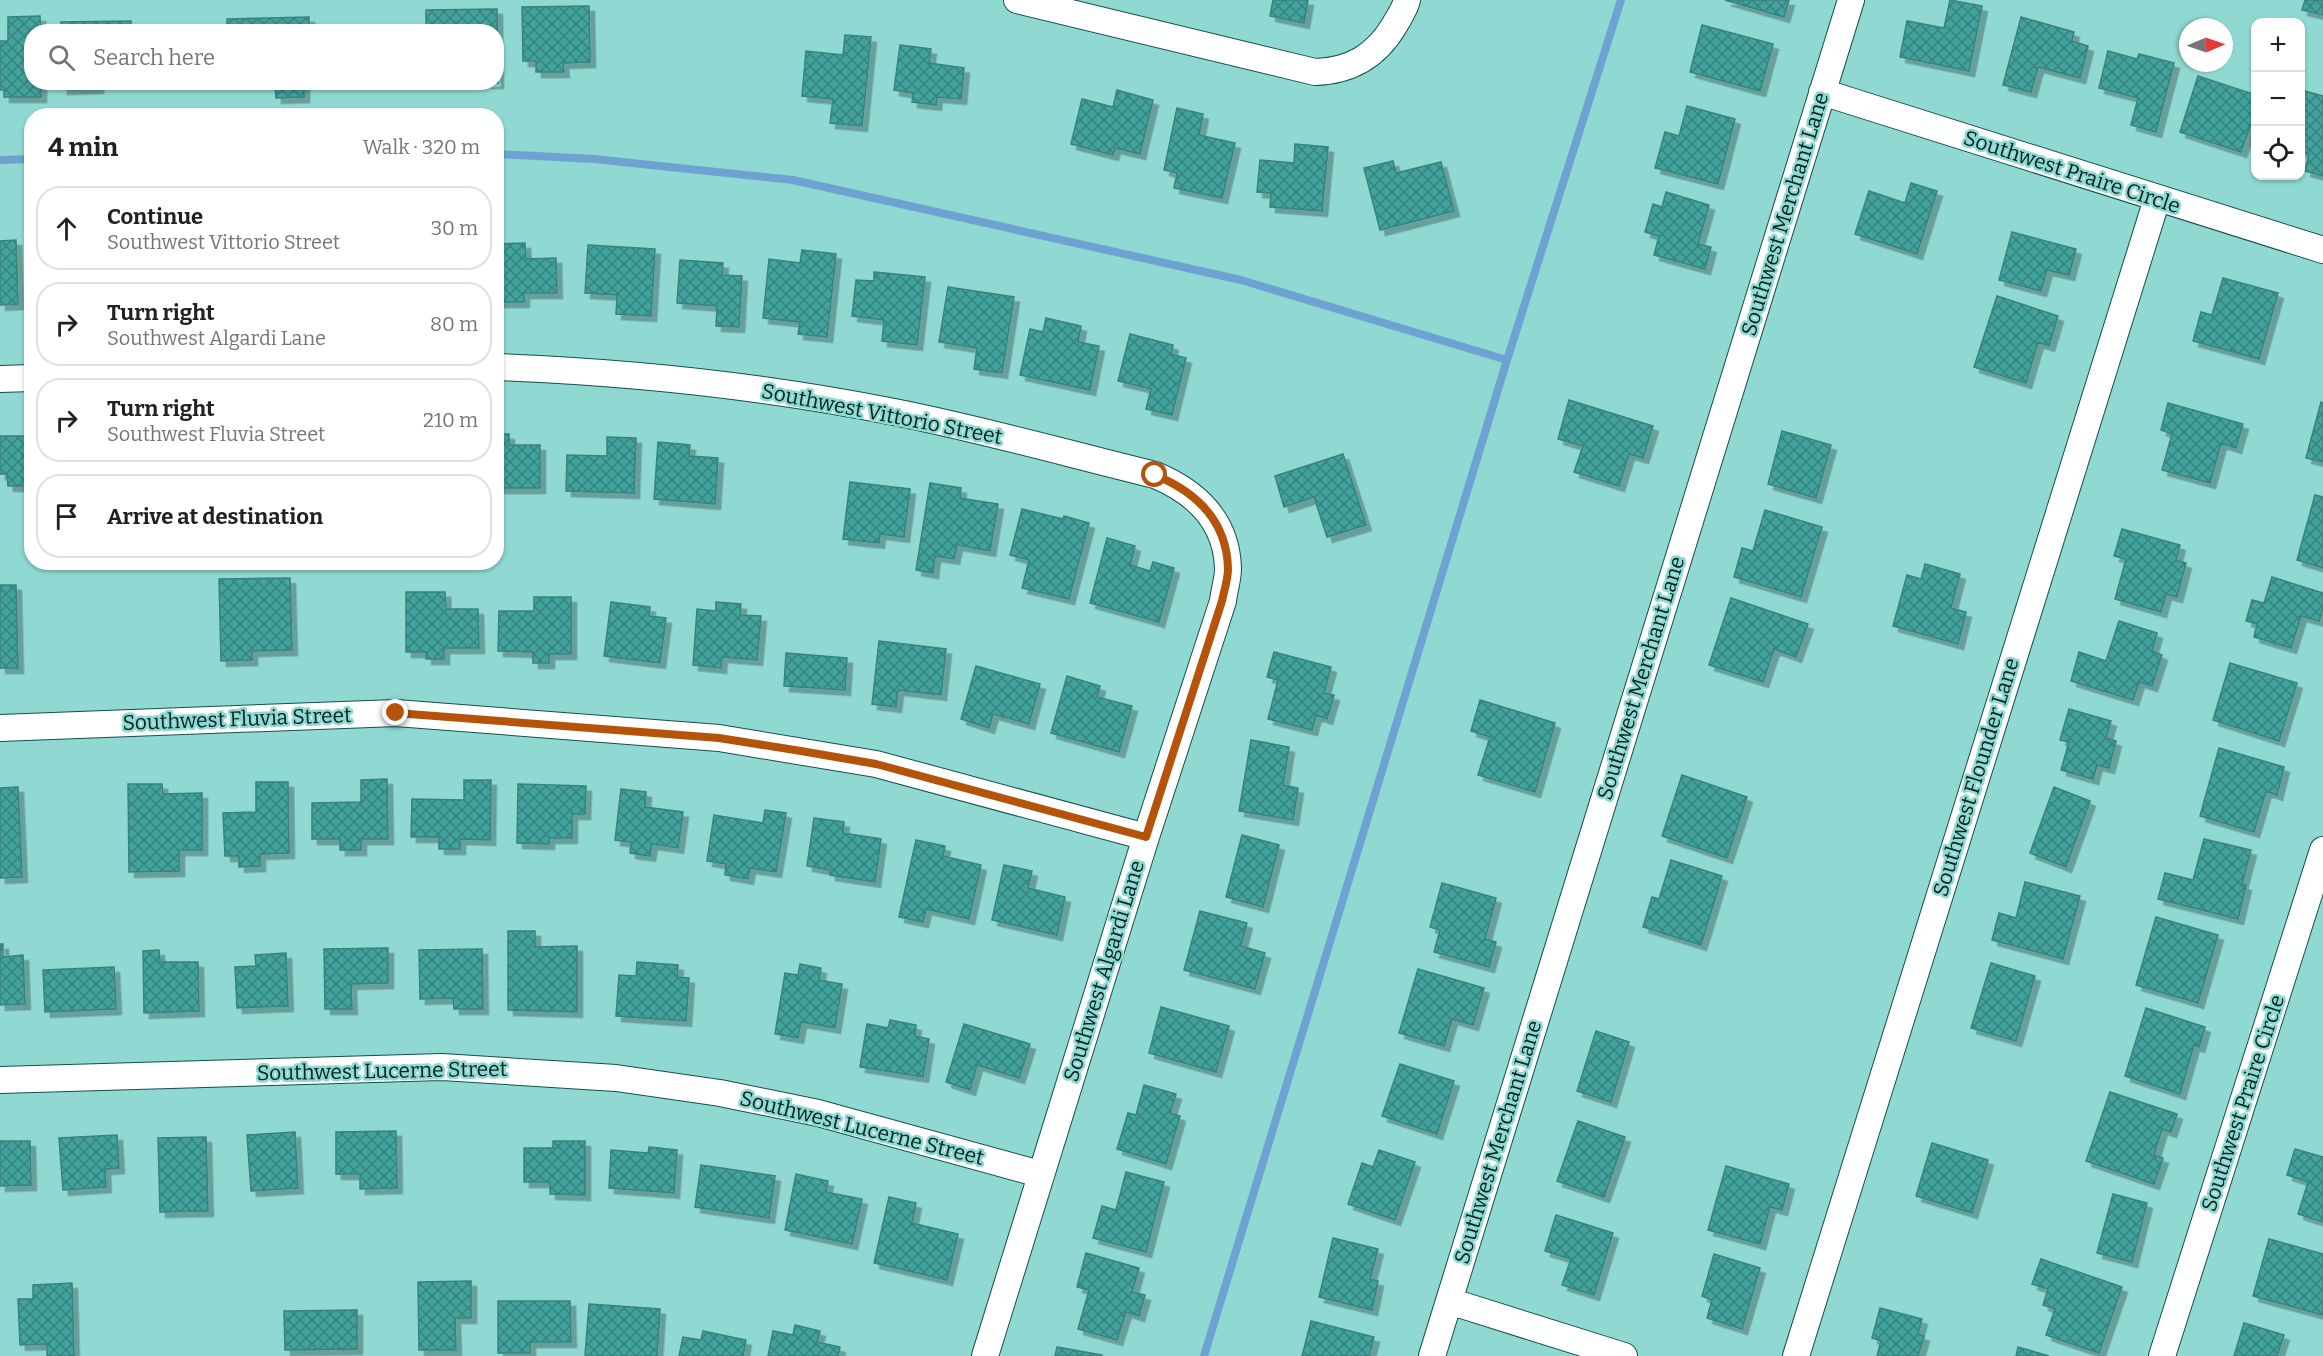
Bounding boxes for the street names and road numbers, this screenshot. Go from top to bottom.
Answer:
street label: Southwest Merchant Lane [1736,89,1834,339]
street label: Southwest Praire Circle [1960,125,2184,219]
street label: Southwest Vittorio Street [759,378,1005,450]
street label: Southwest Merchant Lane [1592,553,1690,803]
street label: Southwest Flounder Lane [1927,655,2025,899]
street label: Southwest Fluvia Street [122,702,352,736]
street label: Southwest Algardi Lane [1058,857,1150,1085]
street label: Southwest Praire Circle [2196,991,2290,1215]
street label: Southwest Merchant Lane [1449,1017,1547,1267]
street label: Southwest Lucerne Street [257,1056,508,1086]
street label: Southwest Lucerne Street [737,1085,987,1171]

